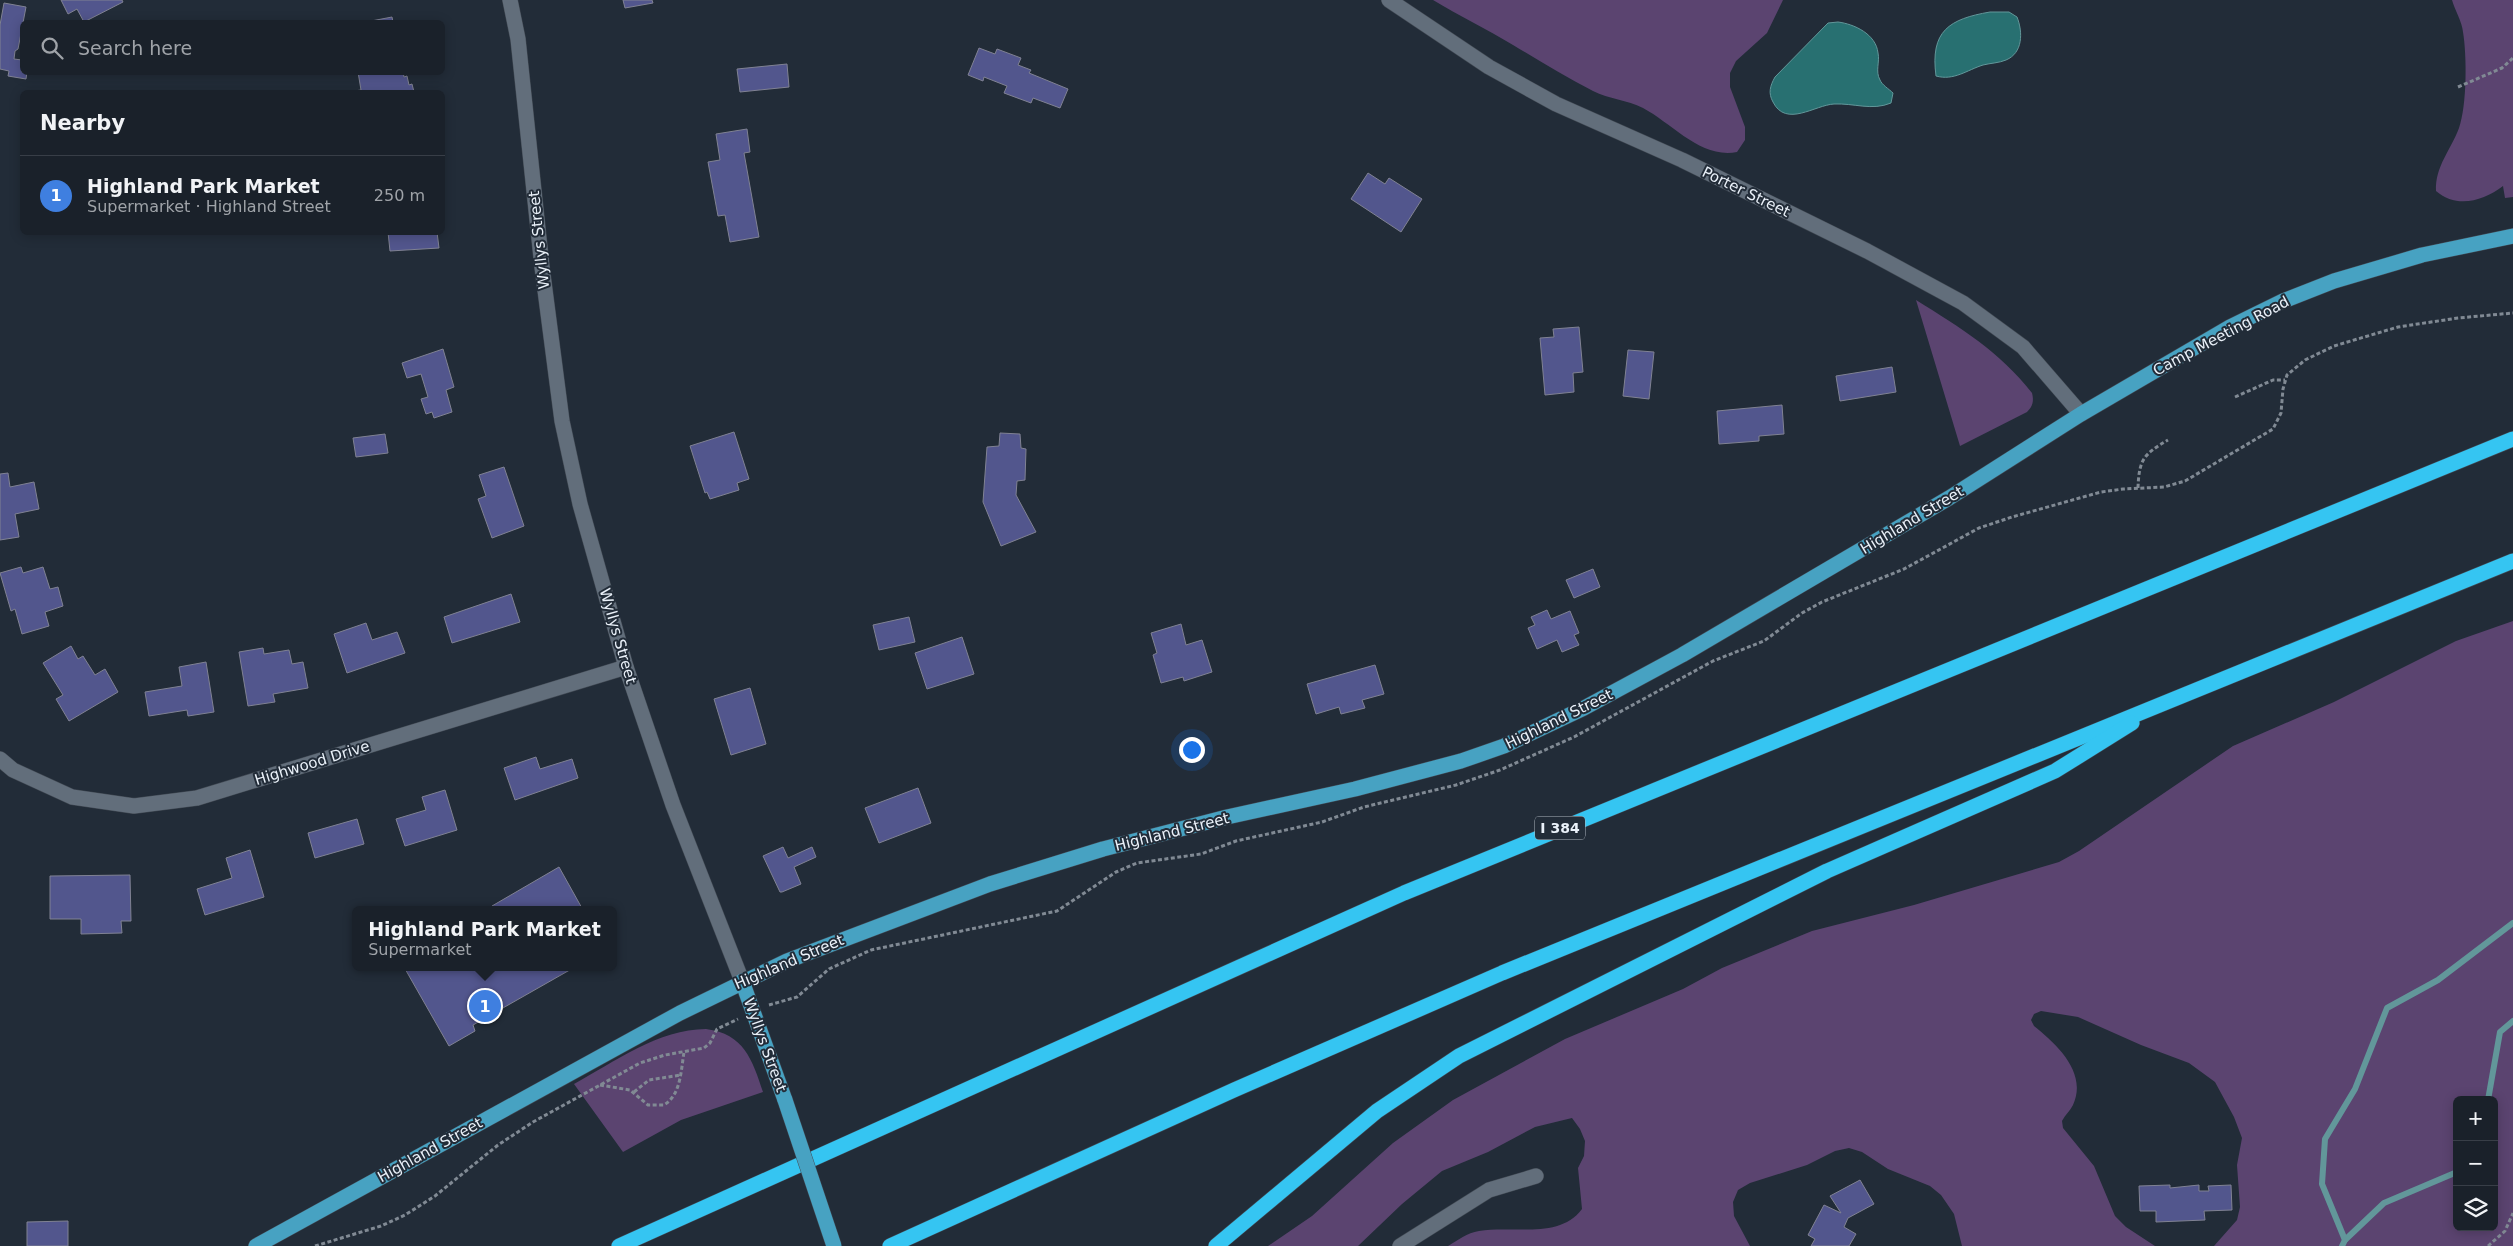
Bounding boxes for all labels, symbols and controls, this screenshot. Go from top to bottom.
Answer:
search box [20,20,445,75]
icon: search [38,34,66,62]
text: Search here [78,37,192,59]
text: Nearby [40,111,125,135]
street label: Porter Street [1699,163,1793,221]
text: Highland Park Market [87,175,320,197]
text: 1 [50,186,62,205]
text: 250 m [374,186,425,205]
street label: Wyllys Street [525,190,553,290]
text: Supermarket · Highland Street [87,197,331,216]
street label: Camp Meeting Road [2150,293,2292,379]
street label: Highland Street [1857,482,1967,558]
street label: Wyllys Street [596,586,640,686]
street label: Highland Street [1502,685,1616,753]
street label: Highwood Drive [252,737,372,789]
your location [1179,737,1205,763]
street label: Highland Street [1113,809,1231,855]
road number: I 384 [1535,816,1585,840]
popup [352,906,617,971]
text: Highland Park Market [368,918,601,940]
street label: Highland Street [732,931,847,993]
text: Supermarket [368,940,472,959]
pin: 1 [469,987,501,1025]
street label: Wyllys Street [740,995,790,1095]
map controls [2453,1096,2498,1231]
button: + [2453,1096,2498,1141]
street label: Highland Street [374,1114,486,1186]
button: − [2453,1141,2498,1186]
button: layers [2453,1186,2498,1231]

